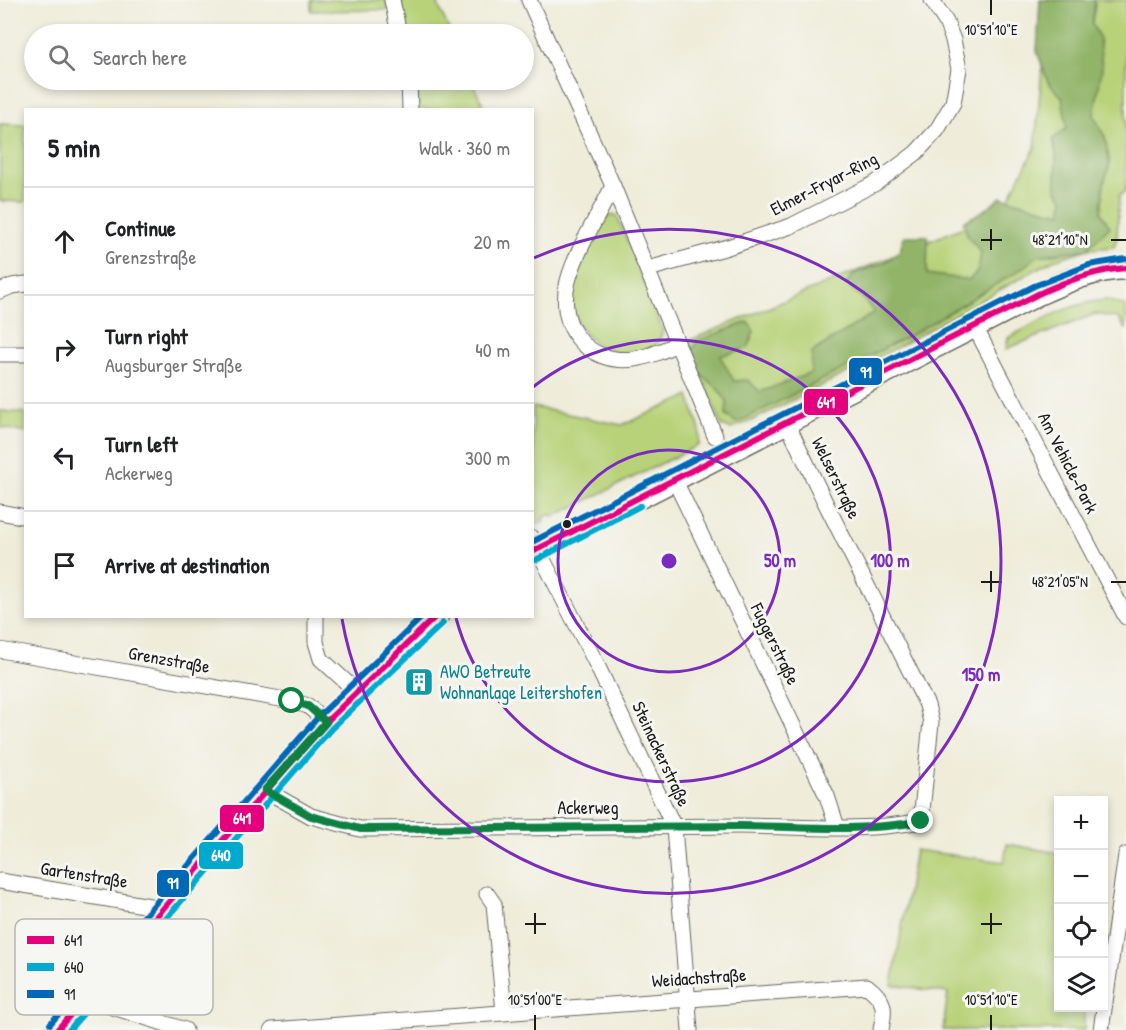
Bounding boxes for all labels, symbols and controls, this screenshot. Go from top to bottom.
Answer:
text: 10°51'10"E [964,19,1018,40]
search box [24,24,534,90]
icon: search [45,41,78,74]
text: Search here [93,42,187,72]
text: 5 min [48,130,100,165]
text: Walk · 360 m [419,134,510,161]
street label: Elmer-Fryar-Ring [766,146,882,221]
text: Continue [105,213,176,243]
icon: ahead [48,225,81,258]
text: 20 m [473,228,510,255]
text: 48°21'10"N [1032,229,1088,250]
text: Grenzstraße [105,243,197,270]
text: Turn right [105,321,188,351]
icon: right [48,333,81,366]
text: 40 m [475,336,510,363]
text: Augsburger Straße [105,351,243,378]
line badge: 91 [848,357,883,386]
text: 91 [860,361,872,383]
line badge: 641 [803,388,849,416]
text: 641 [817,391,835,413]
street label: Am Vehicle-Park [1032,408,1105,518]
text: Turn left [105,429,178,459]
street label: Welserstraße [806,433,867,523]
icon: left [48,441,81,474]
text: 300 m [465,444,510,471]
text: Ackerweg [105,459,173,486]
unlabelled marker [561,518,573,530]
text: 50 m [764,548,796,573]
text: 100 m [870,548,910,573]
icon: arrive [48,549,81,582]
text: Arrive at destination [105,550,270,580]
centre of rings [659,551,679,571]
text: 48°21'05"N [1032,571,1088,592]
street label: Fuggerstraße [745,598,806,689]
street label: Grenzstraße [126,640,212,679]
place label: AWO Betreute Wohnanlage Leitershofen [440,659,602,705]
text: 150 m [962,662,1000,687]
building icon: AWO Betreute Wohnanlage Leitershofen [403,666,435,698]
route start [278,687,304,713]
street label: Steinackerstraße [626,697,697,810]
street label: Ackerweg [558,795,618,820]
map controls [1054,796,1108,1012]
button: + [1054,796,1108,850]
line badge: 641 [219,804,265,833]
text: 641 [233,807,251,829]
route end [907,807,933,833]
line badge: 640 [198,841,244,870]
text: 640 [211,844,231,866]
button: − [1054,850,1108,904]
street label: Gartenstraße [39,855,129,894]
line badge: 91 [156,869,190,898]
text: 91 [167,872,179,894]
button: locate [1054,904,1108,958]
legend [15,919,213,1015]
text: 641 [64,929,82,951]
text: 640 [64,956,84,978]
button: layers [1054,958,1108,1012]
street label: Weidachstraße [651,962,747,993]
text: 91 [64,983,76,1005]
text: 10°51'00"E [508,989,563,1010]
text: 10°51'10"E [964,989,1018,1010]

